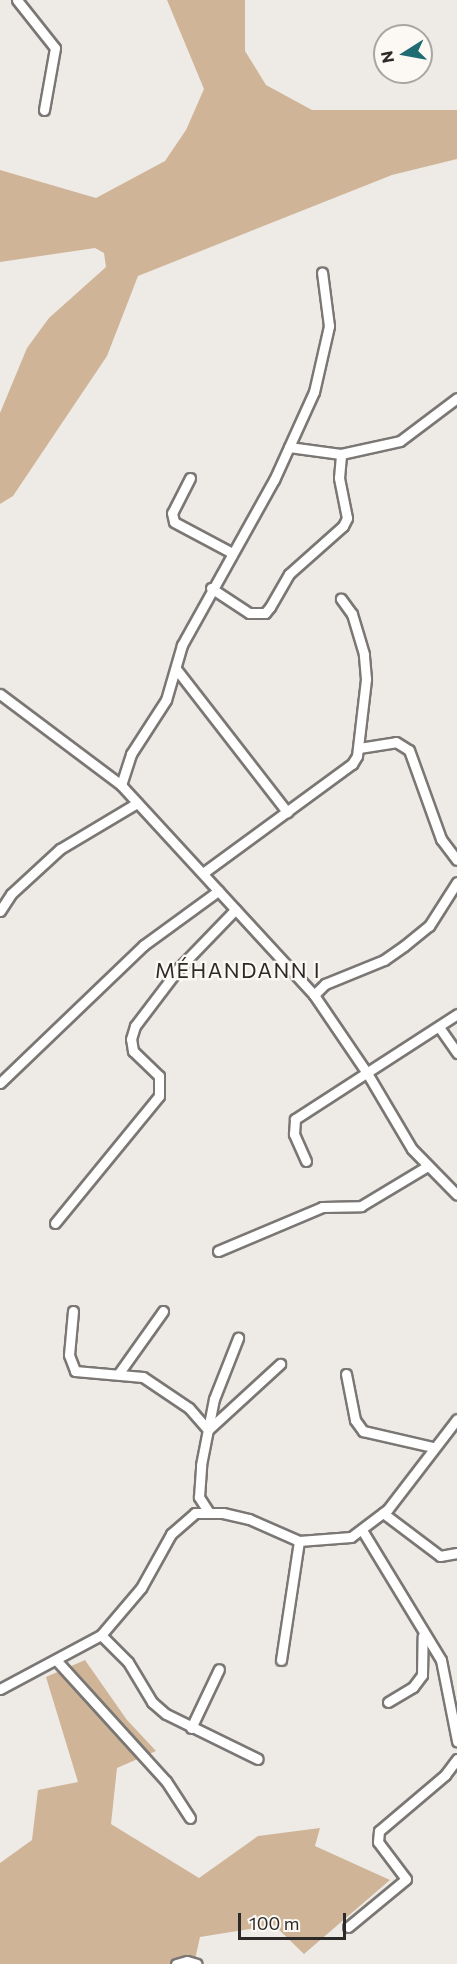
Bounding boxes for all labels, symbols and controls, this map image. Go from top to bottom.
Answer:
north arrow [373,24,433,84]
text: N [376,49,397,65]
district label: MÉHANDANN I [155,957,321,983]
scale bar [241,1901,349,1939]
text: 100 m [249,1912,299,1934]

